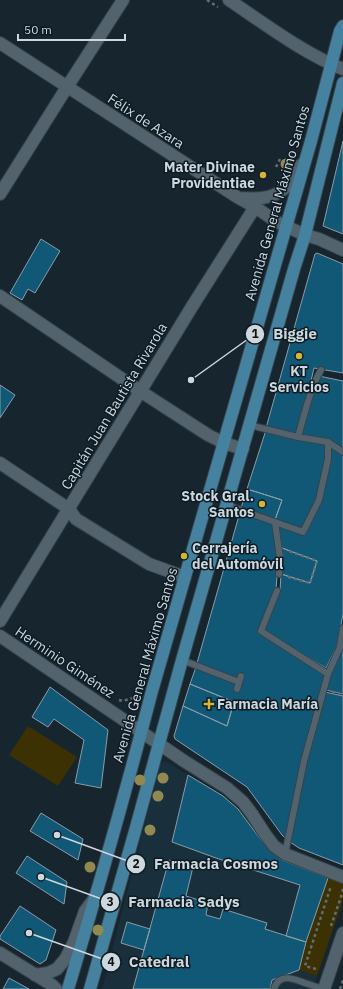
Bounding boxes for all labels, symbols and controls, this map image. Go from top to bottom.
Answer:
scale bar [18,16,125,42]
text: 50 m [24,22,52,37]
street label: Félix de Azara [104,90,188,153]
street label: Avenida General Máximo Santos [240,103,314,303]
place label: Mater Divinae Providentiae [164,158,255,192]
marker: Mater Divinae Providentiae [258,170,268,180]
street label: Capitán Juan Bautista Rivarola [57,319,171,493]
callout: Biggie [245,321,325,348]
text: Biggie [273,324,317,343]
text: 1 [251,326,259,341]
marker: KT Servicios [294,351,304,361]
place label: KT Servicios [269,362,329,396]
place label: Stock Gral. Santos [181,487,254,521]
marker: Stock Gral. Santos [257,499,267,509]
place label: Cerrajería del Automóvil [192,539,283,573]
marker: Cerrajería del Automóvil [179,551,189,561]
street label: Avenida General Máximo Santos [108,565,182,765]
street label: Herminio Giménez [12,622,119,702]
place label: Farmacia María [217,695,318,713]
marker: Farmacia María [204,699,214,709]
callout: Farmacia Cosmos [126,850,286,877]
text: Farmacia Cosmos [154,854,278,873]
text: 2 [132,856,140,871]
callout: Farmacia Sadys [100,889,248,916]
text: Farmacia Sadys [128,892,240,911]
text: 3 [106,894,114,909]
callout: Catedral [101,949,197,976]
text: Catedral [129,952,190,971]
text: 4 [107,954,115,969]

